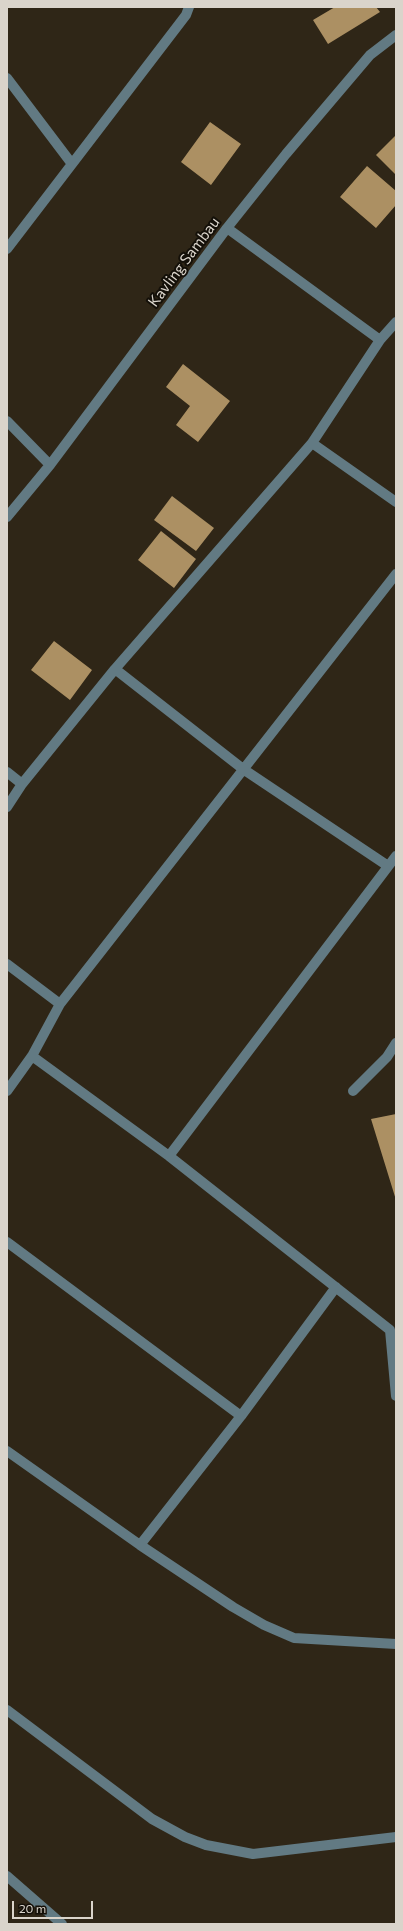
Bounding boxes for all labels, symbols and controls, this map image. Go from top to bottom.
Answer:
street label: Kavling Sambau [144,214,224,310]
scale bar [14,1893,95,1919]
text: 20 m [19,1901,46,1915]

